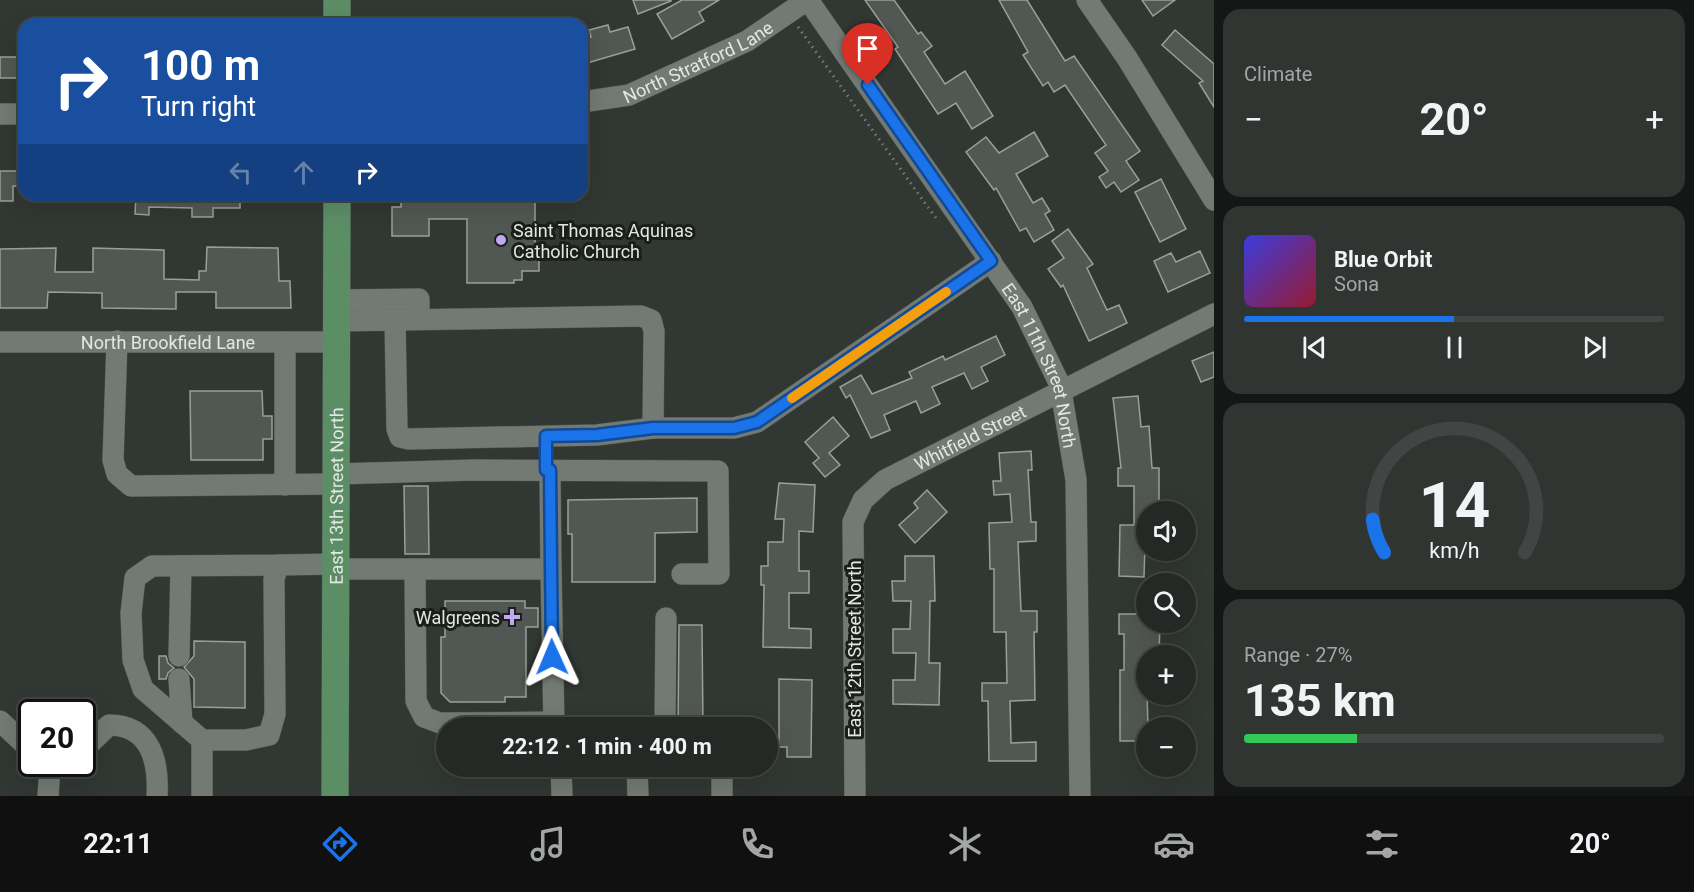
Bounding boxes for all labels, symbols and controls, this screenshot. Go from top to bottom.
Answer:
street label: North Stratford Lane [620,16,777,107]
pin [842,23,893,85]
icon: arrive [851,32,884,65]
text: 100 m [141,41,260,90]
icon: right [42,42,120,120]
text: Climate [1244,62,1312,86]
text: Turn right [141,91,256,123]
text: 20° [1419,93,1489,146]
text: − [1244,100,1263,139]
text: + [1645,100,1664,139]
icon: left [224,156,257,189]
icon: ahead [287,156,320,189]
icon: right [350,156,383,189]
place label: Saint Thomas Aquinas Catholic Church [513,220,693,262]
marker: Saint Thomas Aquinas Catholic Church [494,233,508,247]
text: Blue Orbit [1334,247,1432,272]
text: Sona [1334,272,1379,296]
street label: East 11th Street North [998,279,1081,450]
icon: previous [1298,331,1331,364]
icon: pause [1438,331,1471,364]
icon: next [1578,331,1611,364]
street label: North Brookfield Lane [81,332,255,353]
street label: Whitfield Street [911,400,1029,474]
street label: East 13th Street North [325,407,347,585]
text: 14 [1418,470,1490,543]
map controls [1136,501,1196,777]
button: sound [1136,501,1196,561]
text: km/h [1429,539,1479,564]
street label: East 12th Street North [844,560,865,738]
button: search [1136,573,1196,633]
place label: Walgreens [416,607,500,628]
marker: Walgreens [505,610,519,624]
position arrow [520,625,584,689]
text: Range · 27% [1244,643,1352,667]
button: + [1136,645,1196,705]
text: 135 km [1244,674,1396,727]
speed limit sign: 20 [18,699,96,777]
button: − [1136,717,1196,777]
text: 22:12 · 1 min · 400 m [502,734,712,759]
icon: directions [319,823,361,865]
icon: music [527,823,569,865]
icon: phone [736,823,778,865]
icon: climate [944,823,986,865]
icon: car [1153,823,1195,865]
icon: filters [1361,823,1403,865]
text: 22:11 [83,828,153,860]
text: 20° [1569,828,1611,860]

